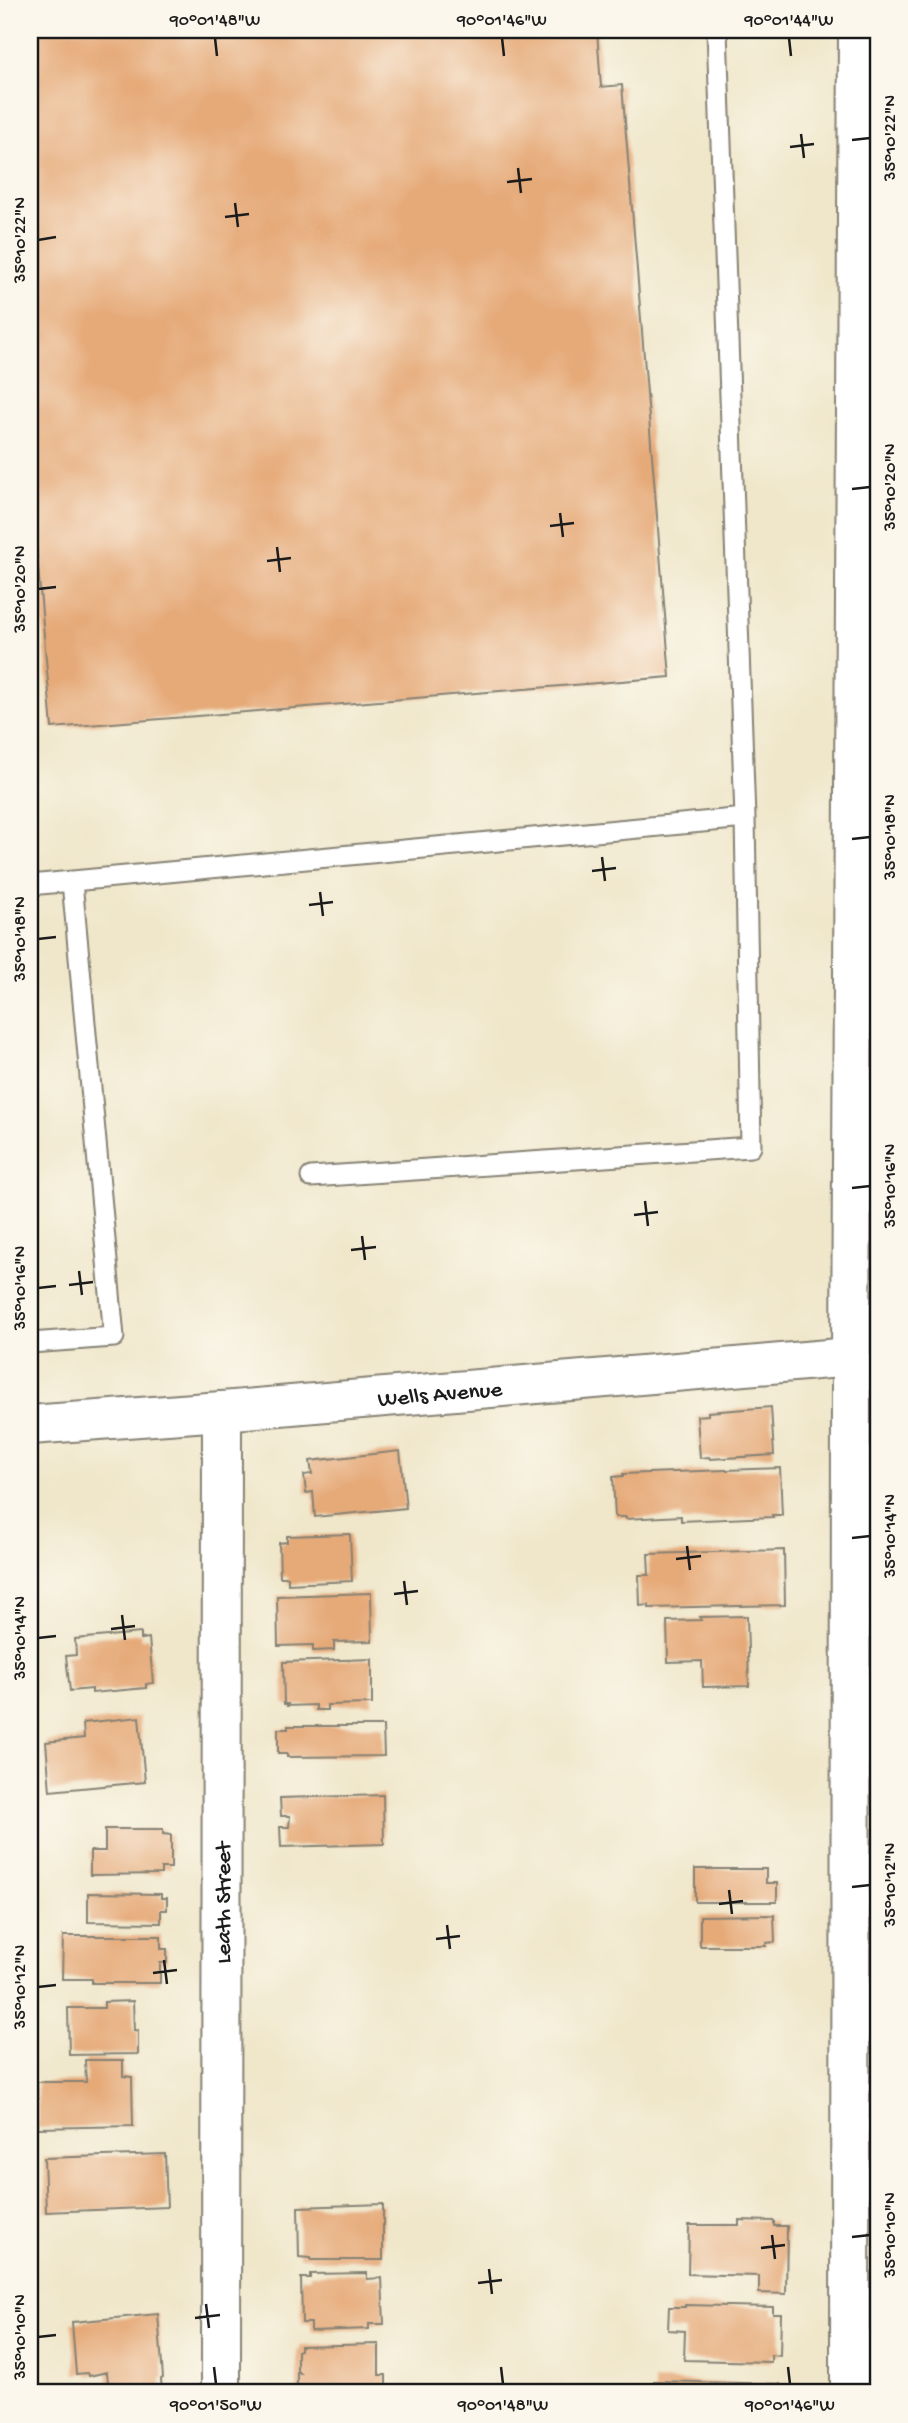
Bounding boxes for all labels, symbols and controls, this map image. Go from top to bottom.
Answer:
text: 90°01'48"W [169,11,260,32]
text: 90°01'46"W [456,11,547,32]
text: 90°01'44"W [743,11,834,32]
text: 35°10'22"N [881,95,902,182]
text: 35°10'22"N [11,197,32,284]
text: 35°10'20"N [881,443,902,532]
text: 35°10'20"N [11,545,32,634]
text: 35°10'18"N [881,794,902,881]
text: 35°10'18"N [11,896,32,983]
text: 35°10'16"N [881,1144,902,1229]
text: 35°10'16"N [11,1246,32,1331]
street label: Wells Avenue [377,1377,504,1415]
text: 35°10'14"N [881,1494,902,1579]
text: 35°10'14"N [11,1596,32,1681]
street label: Leath Street [211,1841,239,1964]
text: 35°10'12"N [881,1843,902,1928]
text: 35°10'12"N [11,1945,32,2030]
text: 35°10'10"N [881,2192,902,2279]
text: 35°10'10"N [11,2294,32,2381]
text: 90°01'50"W [169,2396,262,2417]
text: 90°01'48"W [457,2396,548,2417]
text: 90°01'46"W [744,2396,835,2417]

